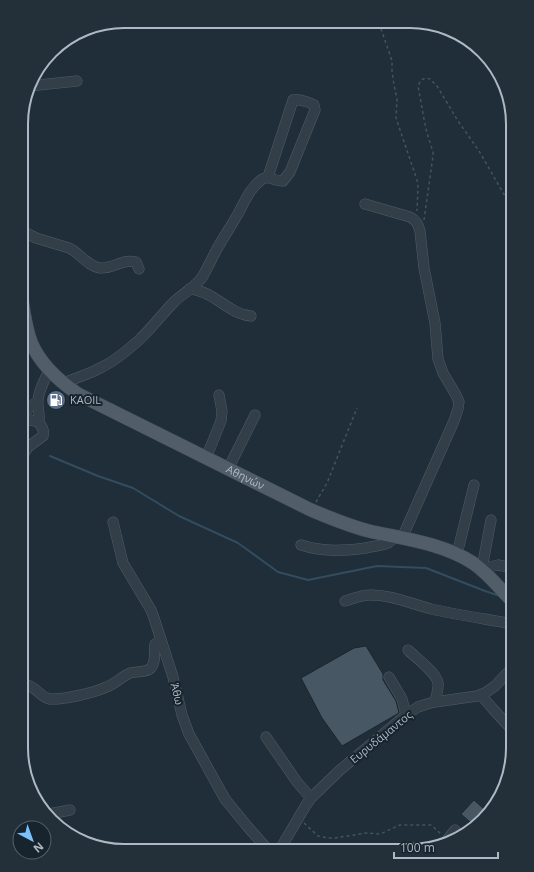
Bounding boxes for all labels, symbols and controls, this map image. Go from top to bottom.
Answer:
fuel station icon: KAOIL [45,389,67,411]
place label: KAOIL [70,392,101,407]
street label: Αθηνών [224,461,267,493]
street label: Άθω [168,681,187,706]
street label: Ευρυδάμαντος [346,707,415,766]
north arrow [12,820,52,860]
scale bar [394,834,498,860]
text: N [31,839,47,857]
text: 100 m [400,839,435,856]

